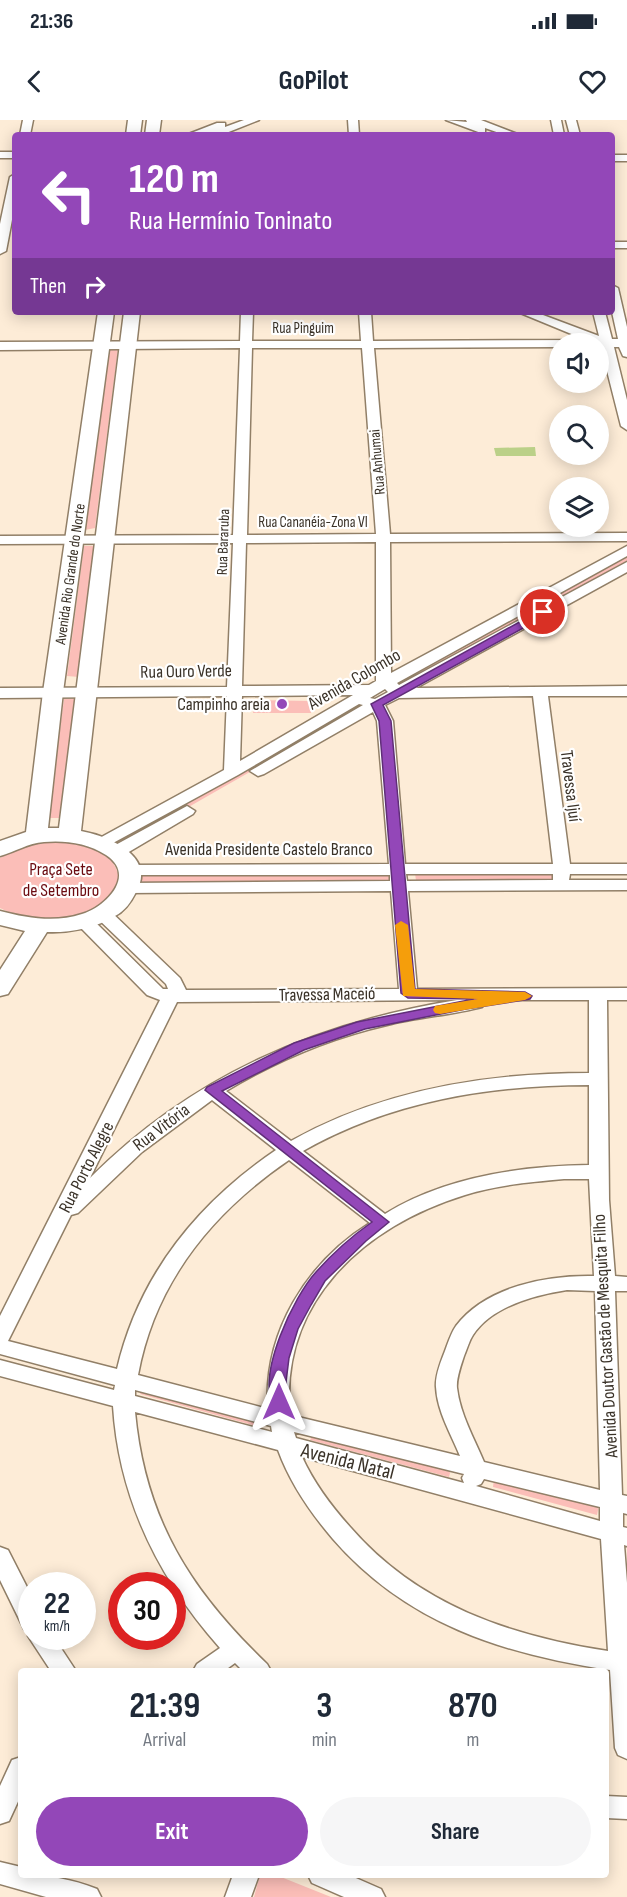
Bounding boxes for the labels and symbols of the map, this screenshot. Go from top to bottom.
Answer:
street label: Rua Pinguim [272,319,334,338]
street label: Rua Anhumai [365,428,390,495]
street label: Avenida Rio Grande do Norte [51,502,90,647]
street label: Rua Bararuba [213,508,234,575]
street label: Rua Cananéia-Zona VI [258,513,368,532]
pin [517,586,568,637]
street label: Avenida Colombo [303,645,404,715]
street label: Rua Ouro Verde [140,660,232,683]
place label: Campinho areia [177,694,270,715]
marker: Campinho areia [275,697,289,711]
street label: Travessa Ijuí [556,749,585,824]
street label: Avenida Presidente Castelo Branco [164,839,373,860]
park label: Praça Sete de Setembro [23,859,99,901]
street label: Travessa Maceió [278,983,376,1006]
street label: Rua Vitória [129,1099,194,1155]
street label: Rua Porto Alegre [54,1118,118,1216]
street label: Avenida Doutor Gastão de Mesquita Filho [589,1214,622,1459]
position arrow [247,1370,311,1434]
street label: Avenida Natal [298,1438,397,1485]
speed limit sign: 30 [108,1572,186,1650]

